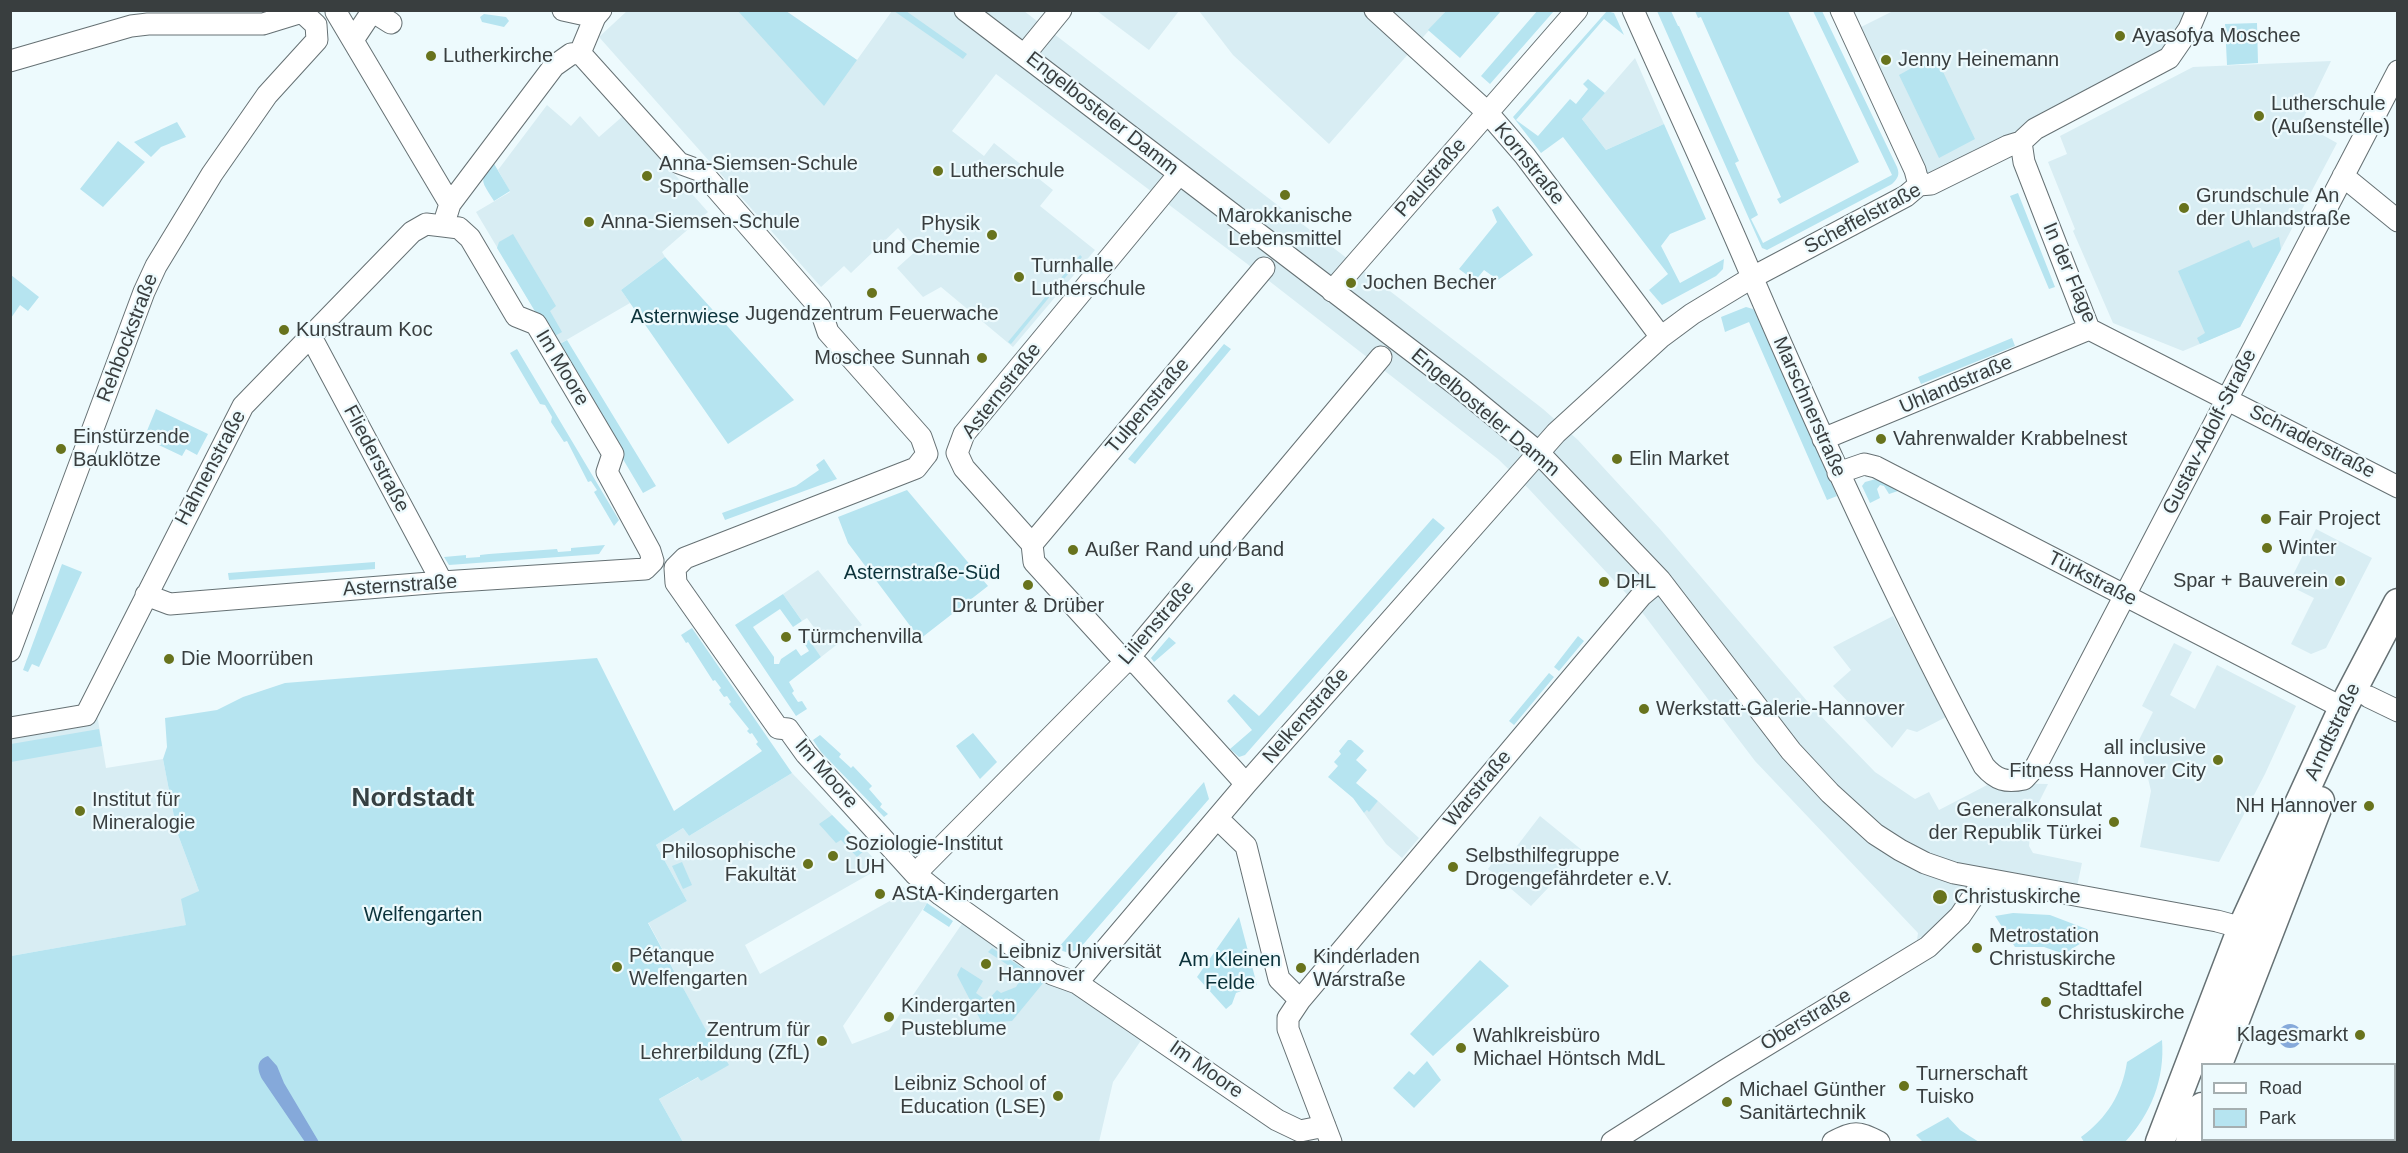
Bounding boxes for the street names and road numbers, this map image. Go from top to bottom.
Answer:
street label: Engelbosteler Damm [1021,47,1183,181]
street label: Kornstraße [1489,118,1569,210]
street label: Paulstraße [1390,134,1472,222]
street label: Scheffelstraße [1801,178,1925,260]
street label: In der Flage [2037,219,2101,327]
street label: Rehbockstraße [92,270,164,406]
street label: Im Moore [530,326,594,410]
street label: Marschnerstraße [1767,333,1851,481]
street label: Asternstraße [957,339,1047,443]
street label: Engelbosteler Damm [1406,344,1564,482]
street label: Gustav-Adolf-Straße [2158,345,2262,519]
street label: Uhlandstraße [1896,350,2016,420]
street label: Tulpenstraße [1101,353,1195,459]
street label: Schraderstraße [2245,400,2379,484]
street label: Fliederstraße [338,401,414,517]
street label: Hahnenstraße [171,406,251,530]
street label: Türkstraße [2043,546,2141,612]
street label: Asternstraße [342,570,458,602]
street label: Lilienstraße [1114,576,1200,670]
street label: Nelkenstraße [1258,663,1354,769]
street label: Arndtstraße [2300,680,2366,784]
street label: Im Moore [789,734,863,814]
street label: Warstraße [1439,746,1517,832]
street label: Oberstraße [1756,984,1856,1056]
street label: Im Moore [1165,1036,1247,1104]

